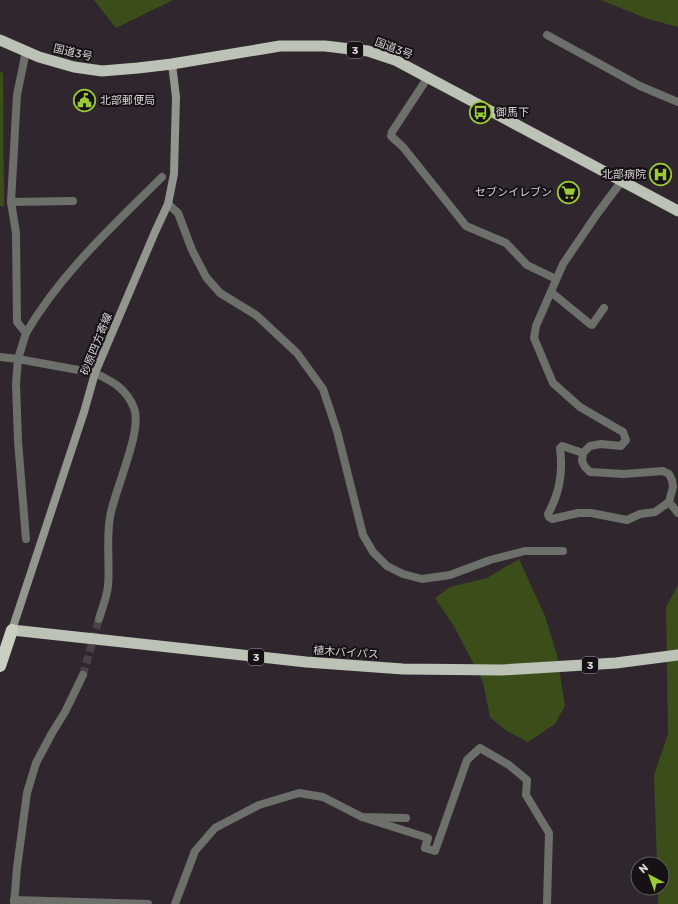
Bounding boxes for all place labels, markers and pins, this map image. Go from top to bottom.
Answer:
public building icon: 北部郵便局 [71,87,97,113]
place label: 北部郵便局 [100,94,155,107]
bus stop icon: 御馬下 [467,99,493,125]
place label: 御馬下 [495,106,529,119]
hospital icon: 北部病院 [648,161,674,187]
place label: 北部病院 [602,168,646,181]
supermarket icon: セブンイレブン [555,179,581,205]
place label: セブンイレブン [475,186,552,199]

